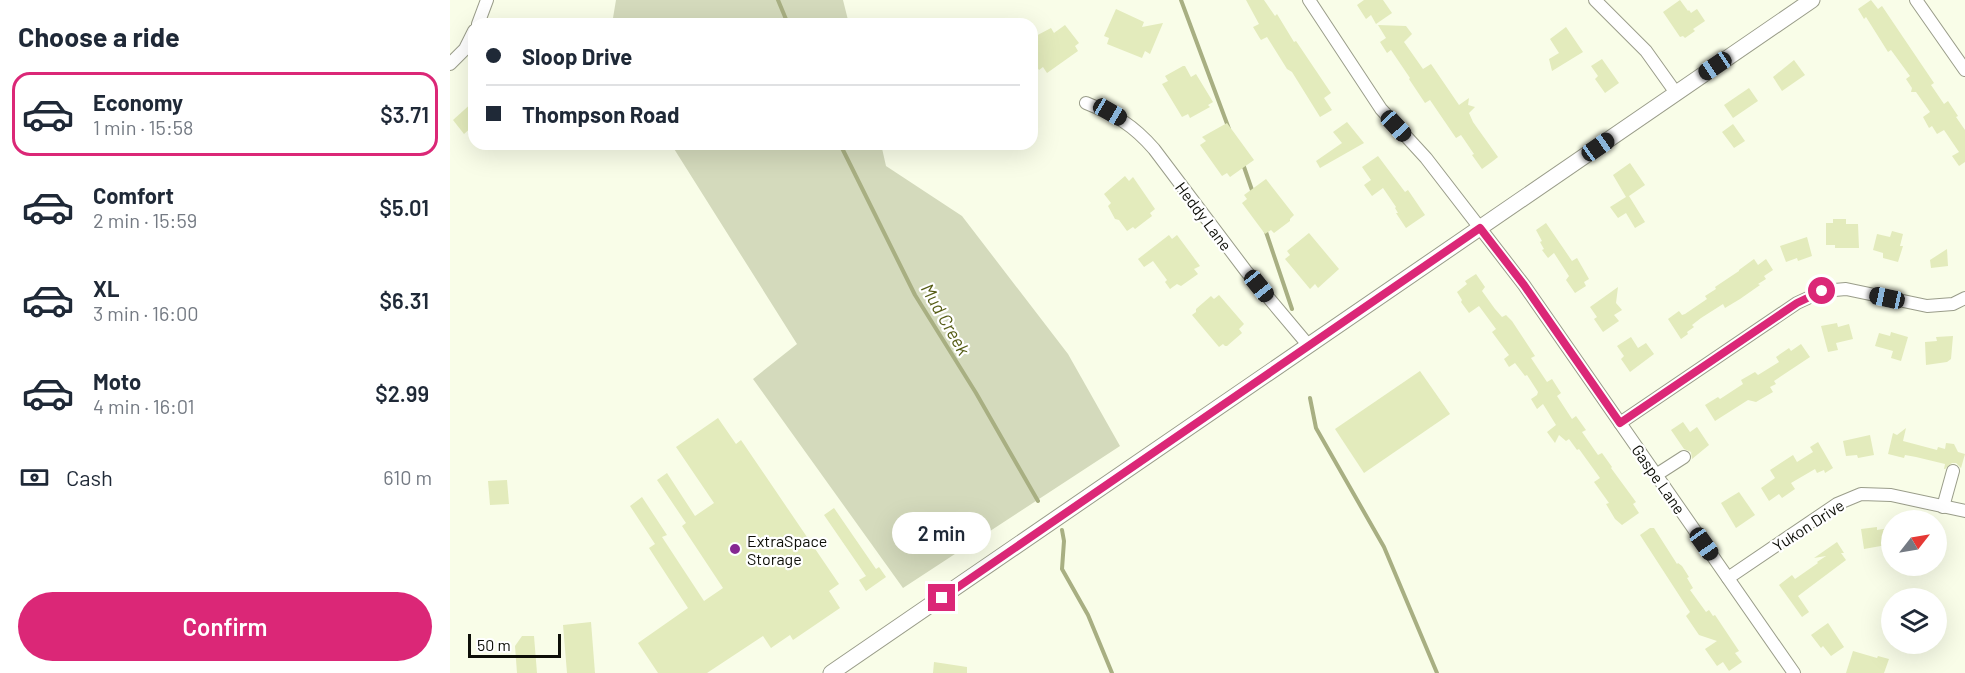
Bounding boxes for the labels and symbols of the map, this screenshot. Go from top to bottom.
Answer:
car [1695,48,1735,84]
car [1090,95,1130,129]
car [1377,107,1415,145]
car [1578,129,1618,165]
street label: Heddy Lane [1172,178,1236,254]
car [1241,266,1277,306]
route start [1808,277,1835,304]
water label: Mud Creek [917,279,975,359]
car [1868,285,1906,311]
street label: Gaspe Lane [1628,441,1690,517]
street label: Yukon Drive [1769,495,1847,555]
north arrow [1881,510,1947,576]
callout: 2 min [892,511,992,553]
car [1686,524,1722,564]
place label: ExtraSpace Storage [747,531,827,568]
marker: ExtraSpace Storage [728,542,742,556]
route end [928,584,955,611]
scale bar [468,631,561,658]

